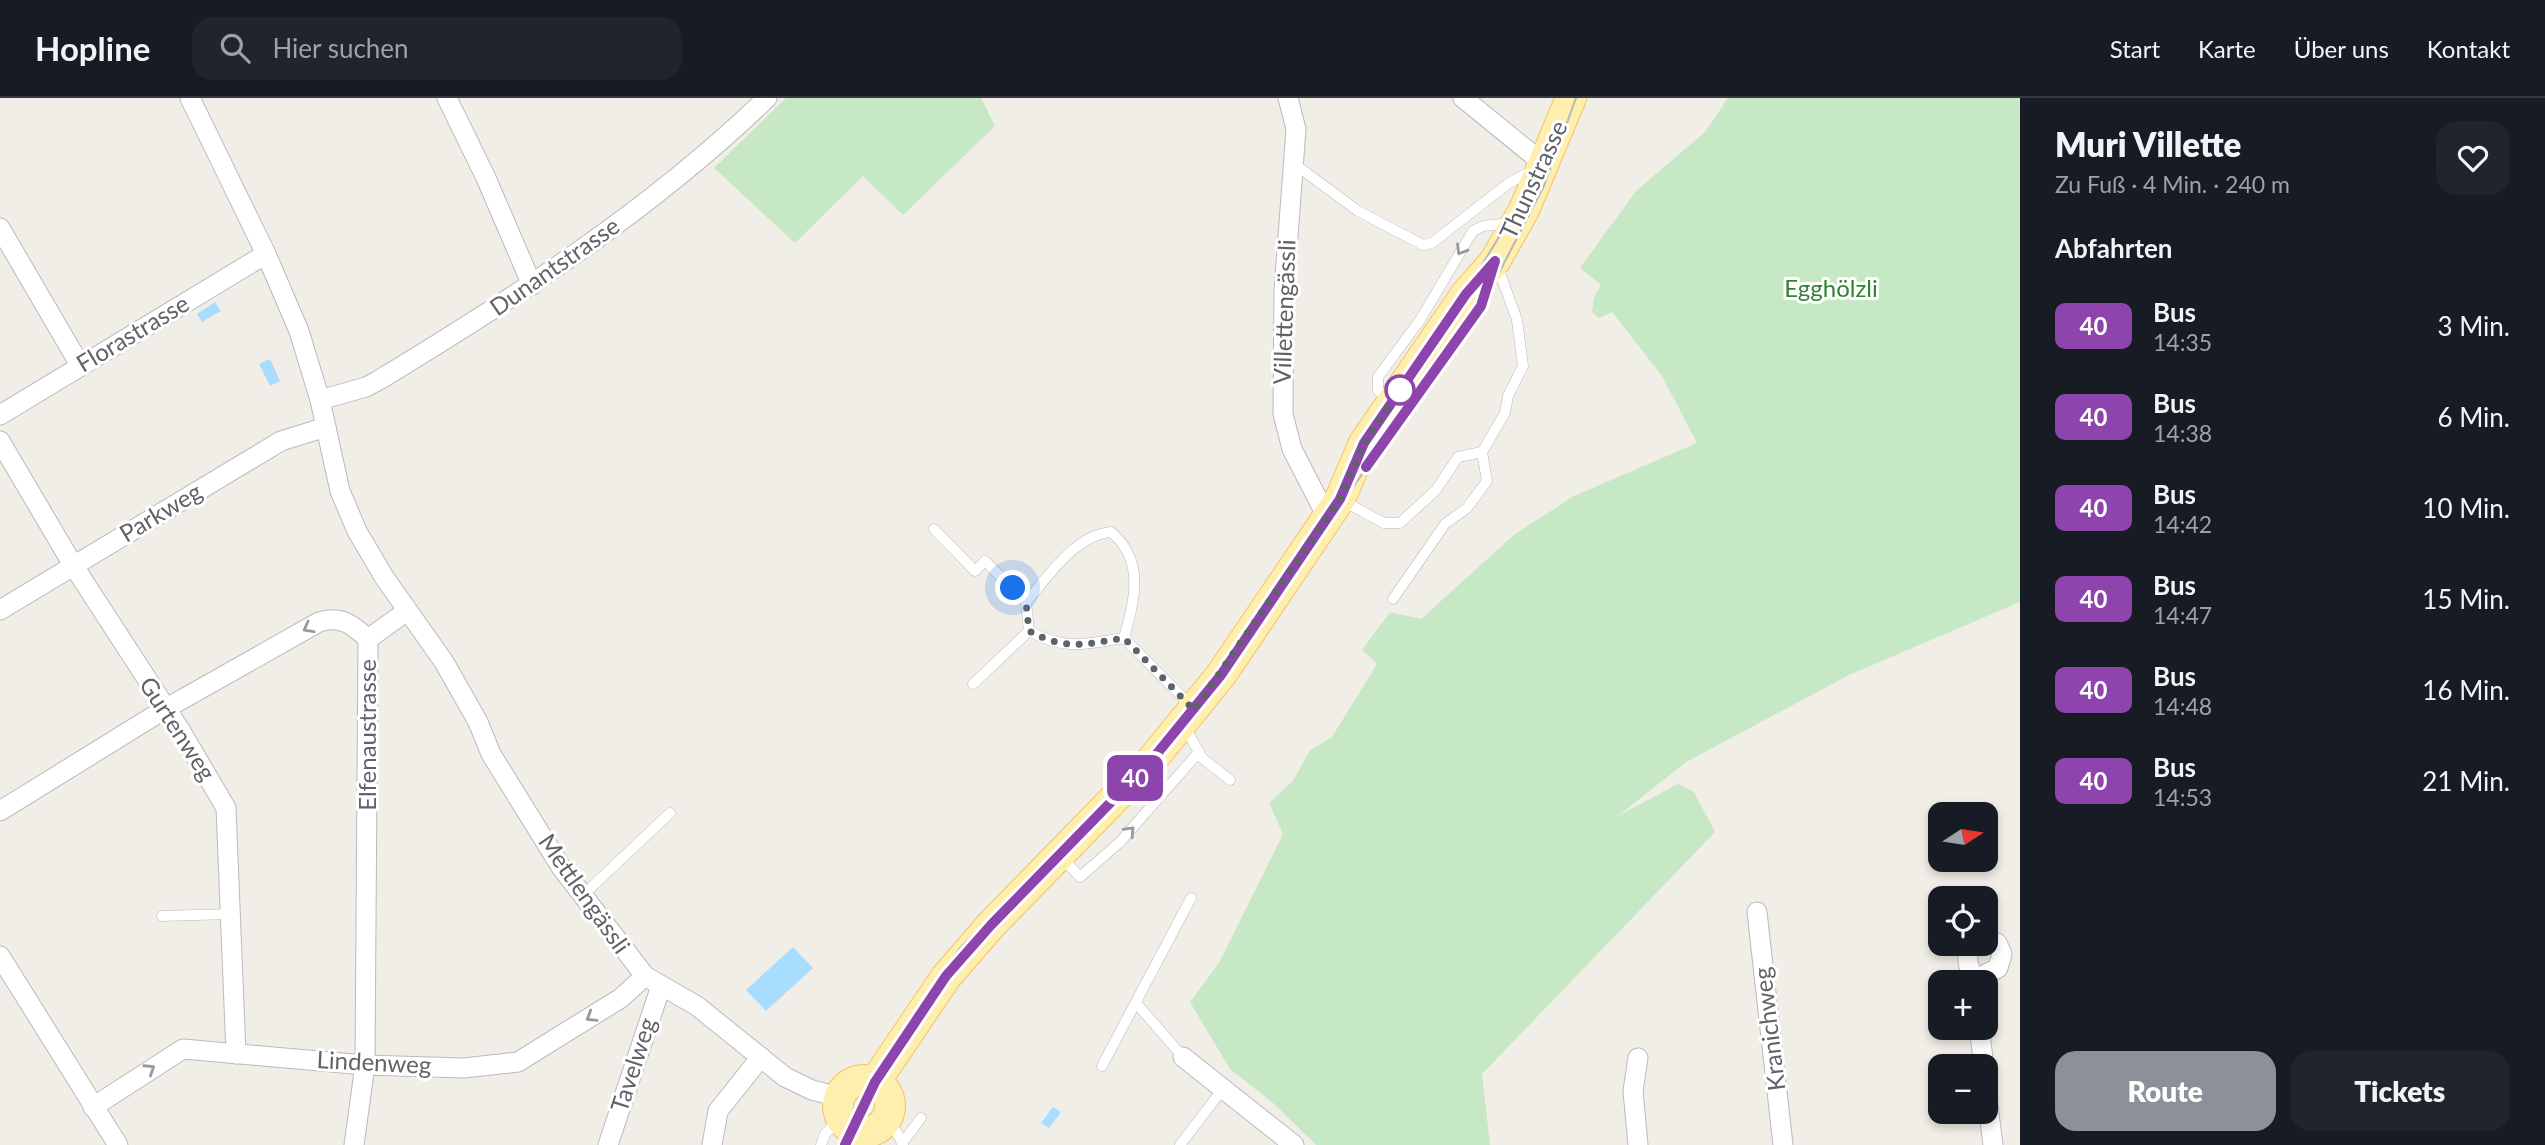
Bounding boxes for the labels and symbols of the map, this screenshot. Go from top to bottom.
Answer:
street label: Thunstrasse [1493,116,1573,243]
street label: Dunantstrasse [484,210,625,321]
street label: Villettengässli [1266,239,1301,385]
one-way arrow [1457,243,1470,256]
park label: Egghölzli [1784,273,1878,302]
street label: Florastrasse [71,288,194,378]
unlabelled marker [1385,375,1415,405]
street label: Parkweg [114,476,207,548]
your location [995,570,1030,605]
one-way arrow [303,620,316,633]
street label: Elfenaustrasse [352,659,381,811]
street label: Gurtenweg [134,671,223,785]
line badge: 40 [1104,755,1166,801]
north arrow [1928,802,1998,872]
one-way arrow [1122,826,1135,839]
street label: Mettlengässli [533,828,637,958]
street label: Kranichweg [1747,966,1790,1093]
one-way arrow [586,1008,599,1021]
street label: Tavelweg [604,1014,661,1115]
street label: Lindenweg [316,1044,432,1079]
one-way arrow [142,1065,155,1078]

